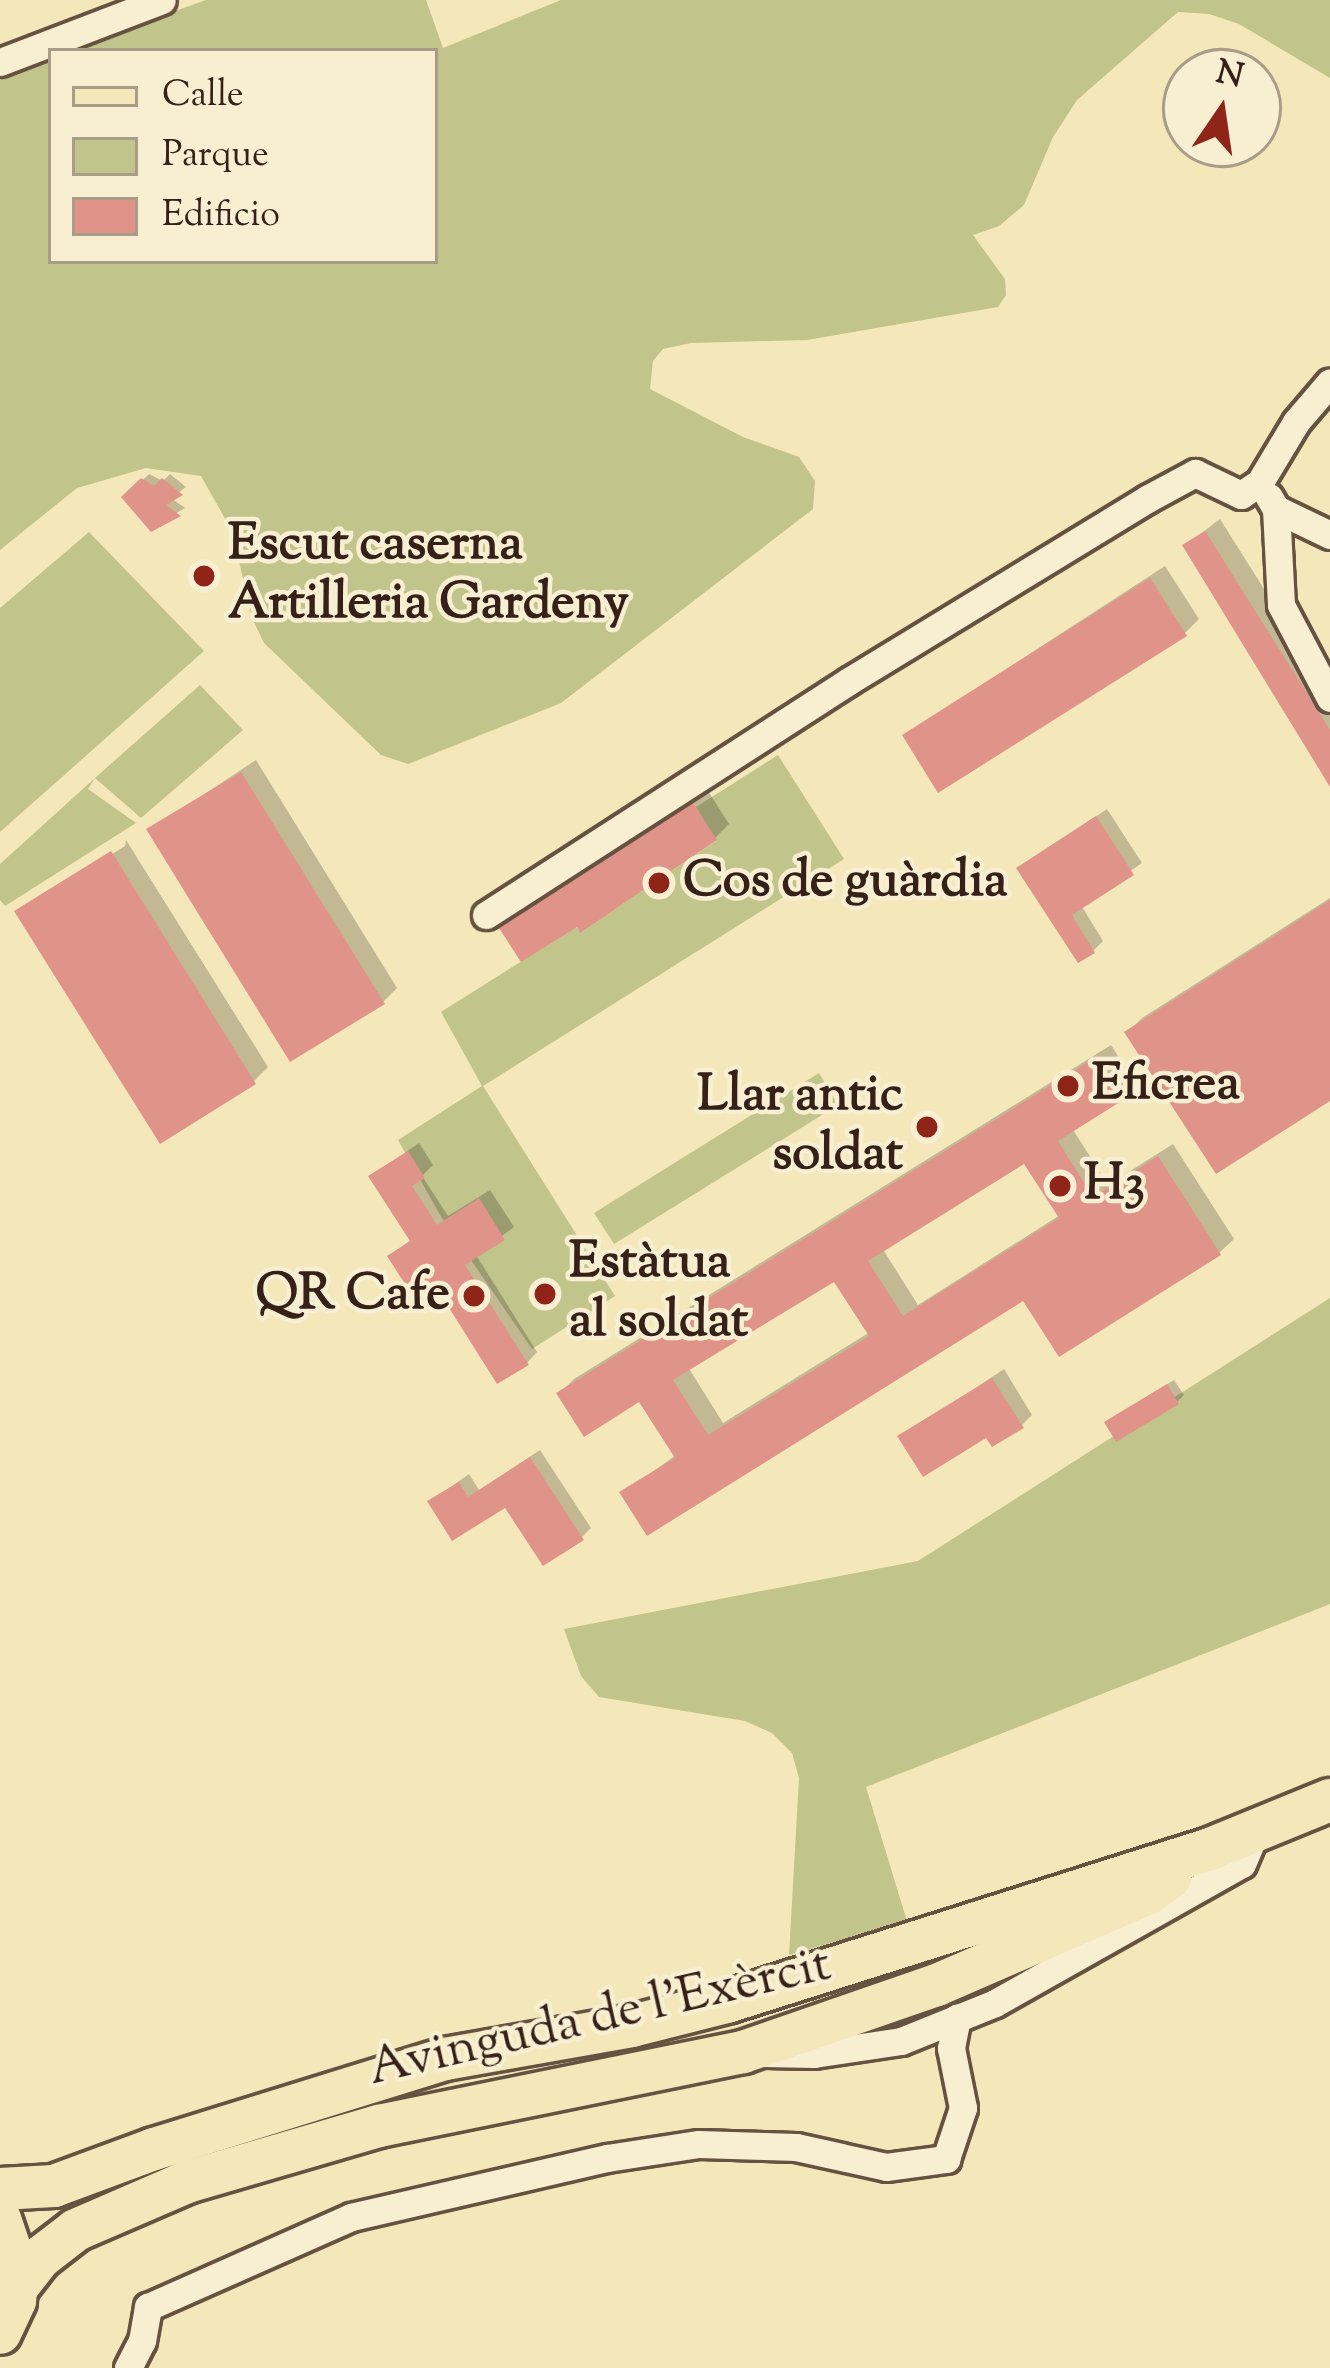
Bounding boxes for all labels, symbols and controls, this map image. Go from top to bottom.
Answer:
legend [48,48,438,264]
north arrow [1162,48,1282,168]
text: N [1211,49,1248,102]
text: Calle [162,70,244,122]
text: Parque [162,130,269,182]
text: Edificio [162,190,280,242]
place label: Escut caserna Artilleria Gardeny [228,516,629,636]
marker: Escut caserna Artilleria Gardeny [191,563,217,589]
place label: Cos de guàrdia [683,852,1007,914]
marker: Cos de guàrdia [646,870,672,896]
place label: Eficrea [1092,1055,1240,1117]
place label: Llar antic soldat [697,1067,903,1187]
marker: Eficrea [1055,1073,1081,1099]
marker: Llar antic soldat [914,1114,940,1140]
place label: H3 [1084,1155,1145,1217]
marker: H3 [1047,1173,1073,1199]
place label: Estàtua al soldat [569,1234,748,1354]
place label: QR Cafe [255,1265,450,1327]
marker: Estàtua al soldat [532,1281,558,1307]
marker: QR Cafe [461,1283,487,1309]
street label: Avinguda de l'Exèrcit [363,1936,837,2102]

